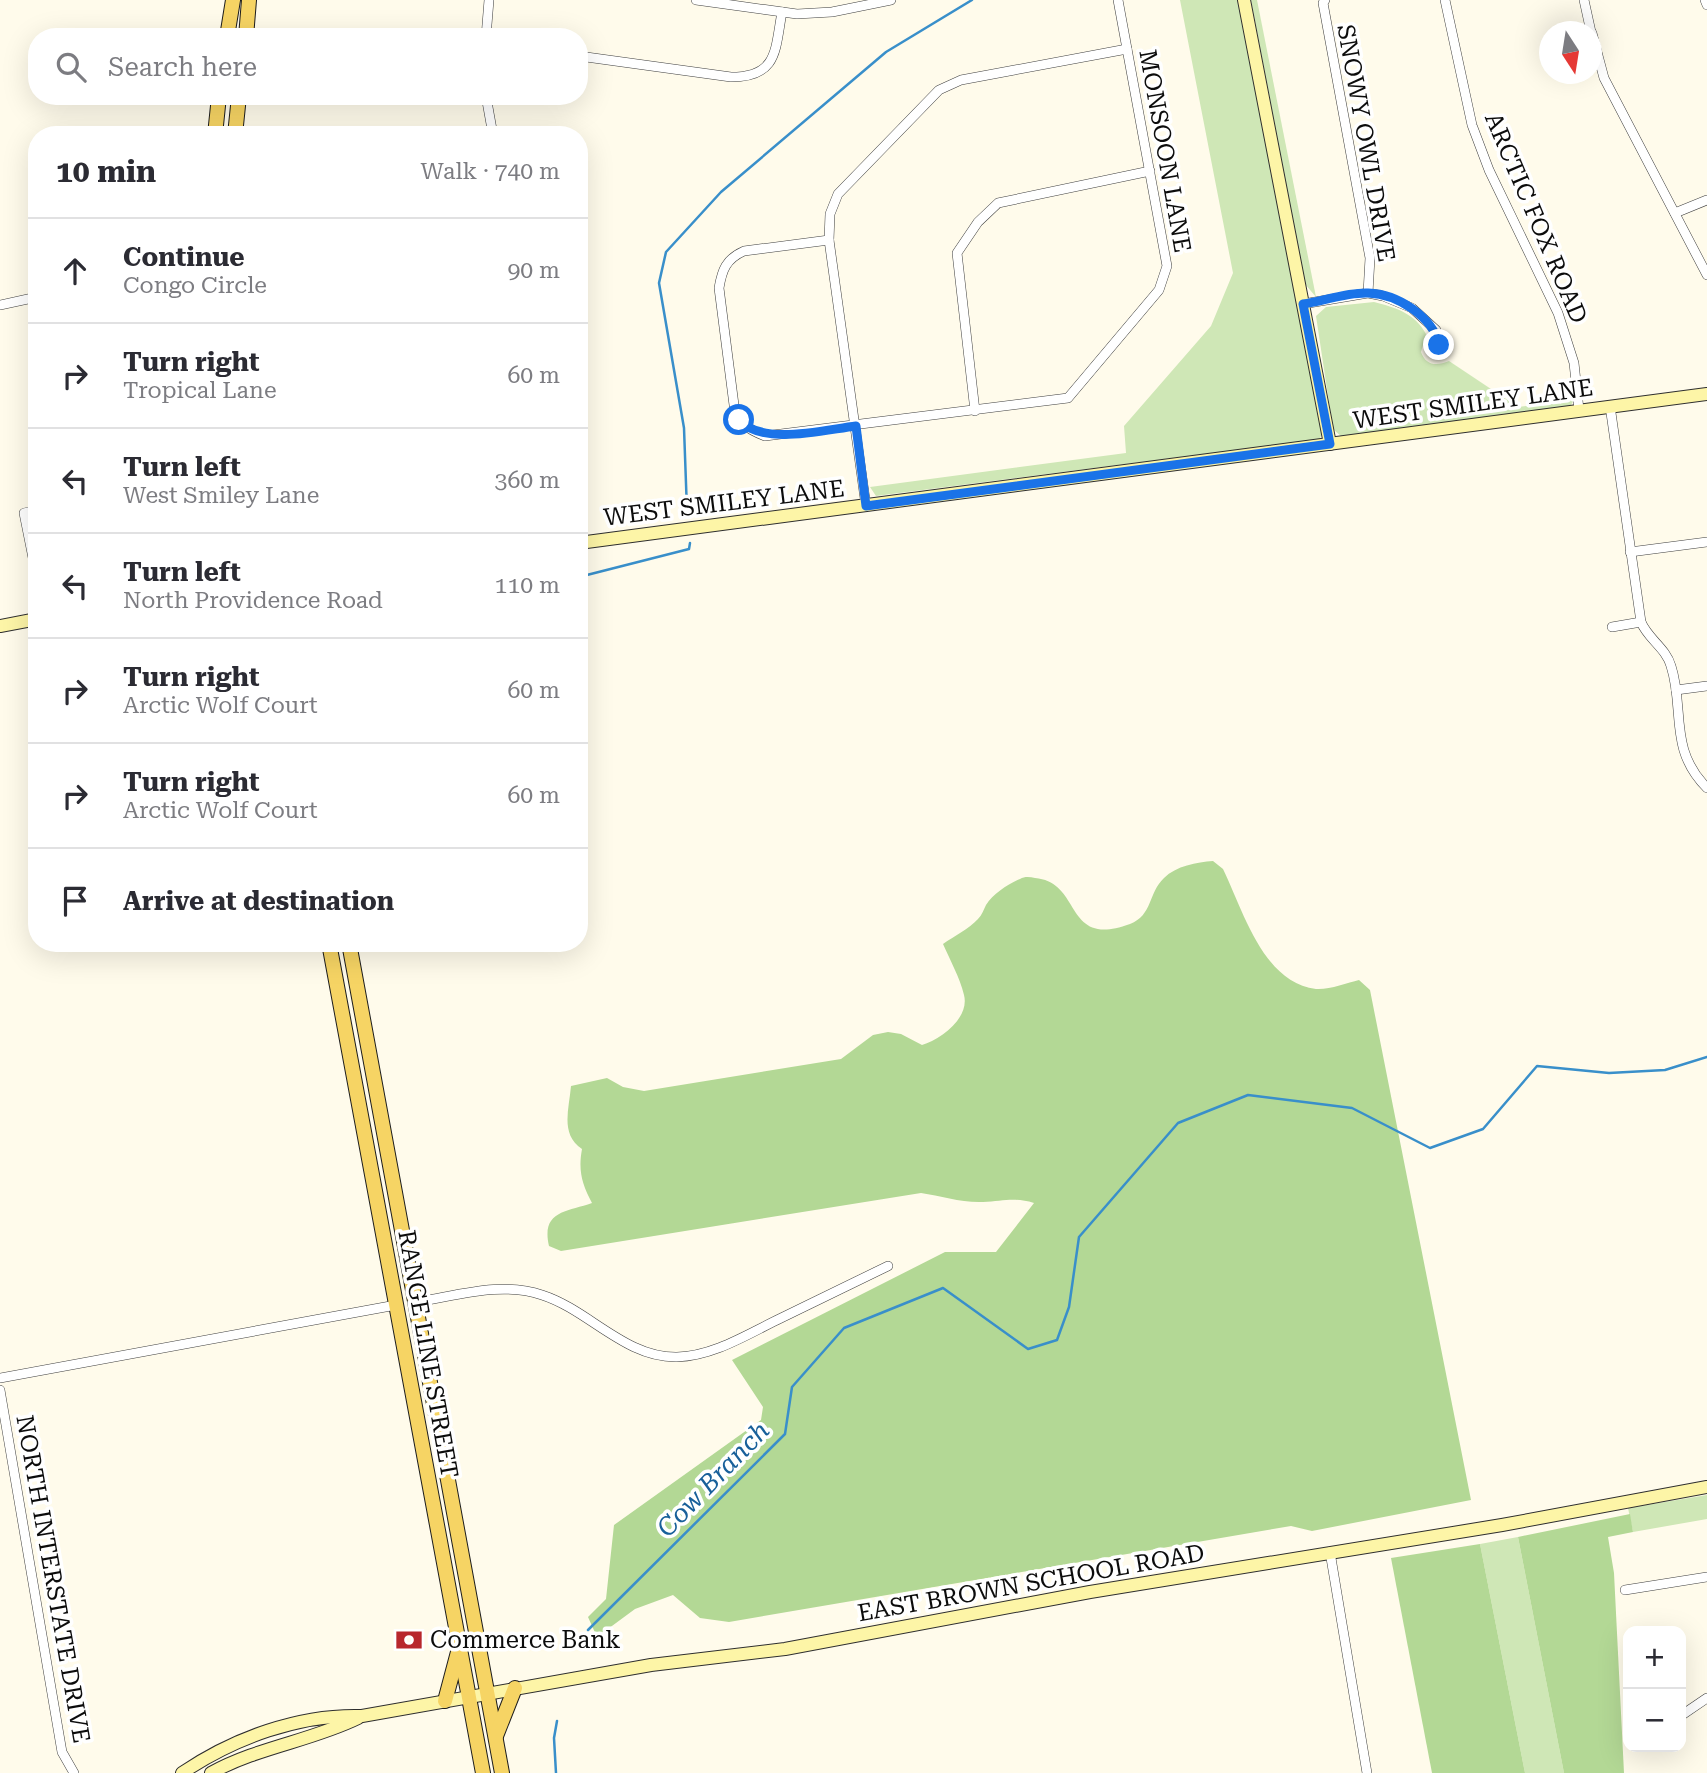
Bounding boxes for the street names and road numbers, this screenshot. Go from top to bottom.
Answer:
street label: SNOWY OWL DRIVE [1331,22,1401,264]
street label: MONSOON LANE [1133,47,1197,255]
street label: ARCTIC FOX ROAD [1479,108,1593,328]
street label: WEST SMILEY LANE [1351,373,1595,435]
street label: WEST SMILEY LANE [602,474,846,532]
street label: RANGE LINE STREET [392,1228,464,1480]
street label: NORTH INTERSTATE DRIVE [10,1413,96,1745]
street label: EAST BROWN SCHOOL ROAD [855,1539,1207,1627]

